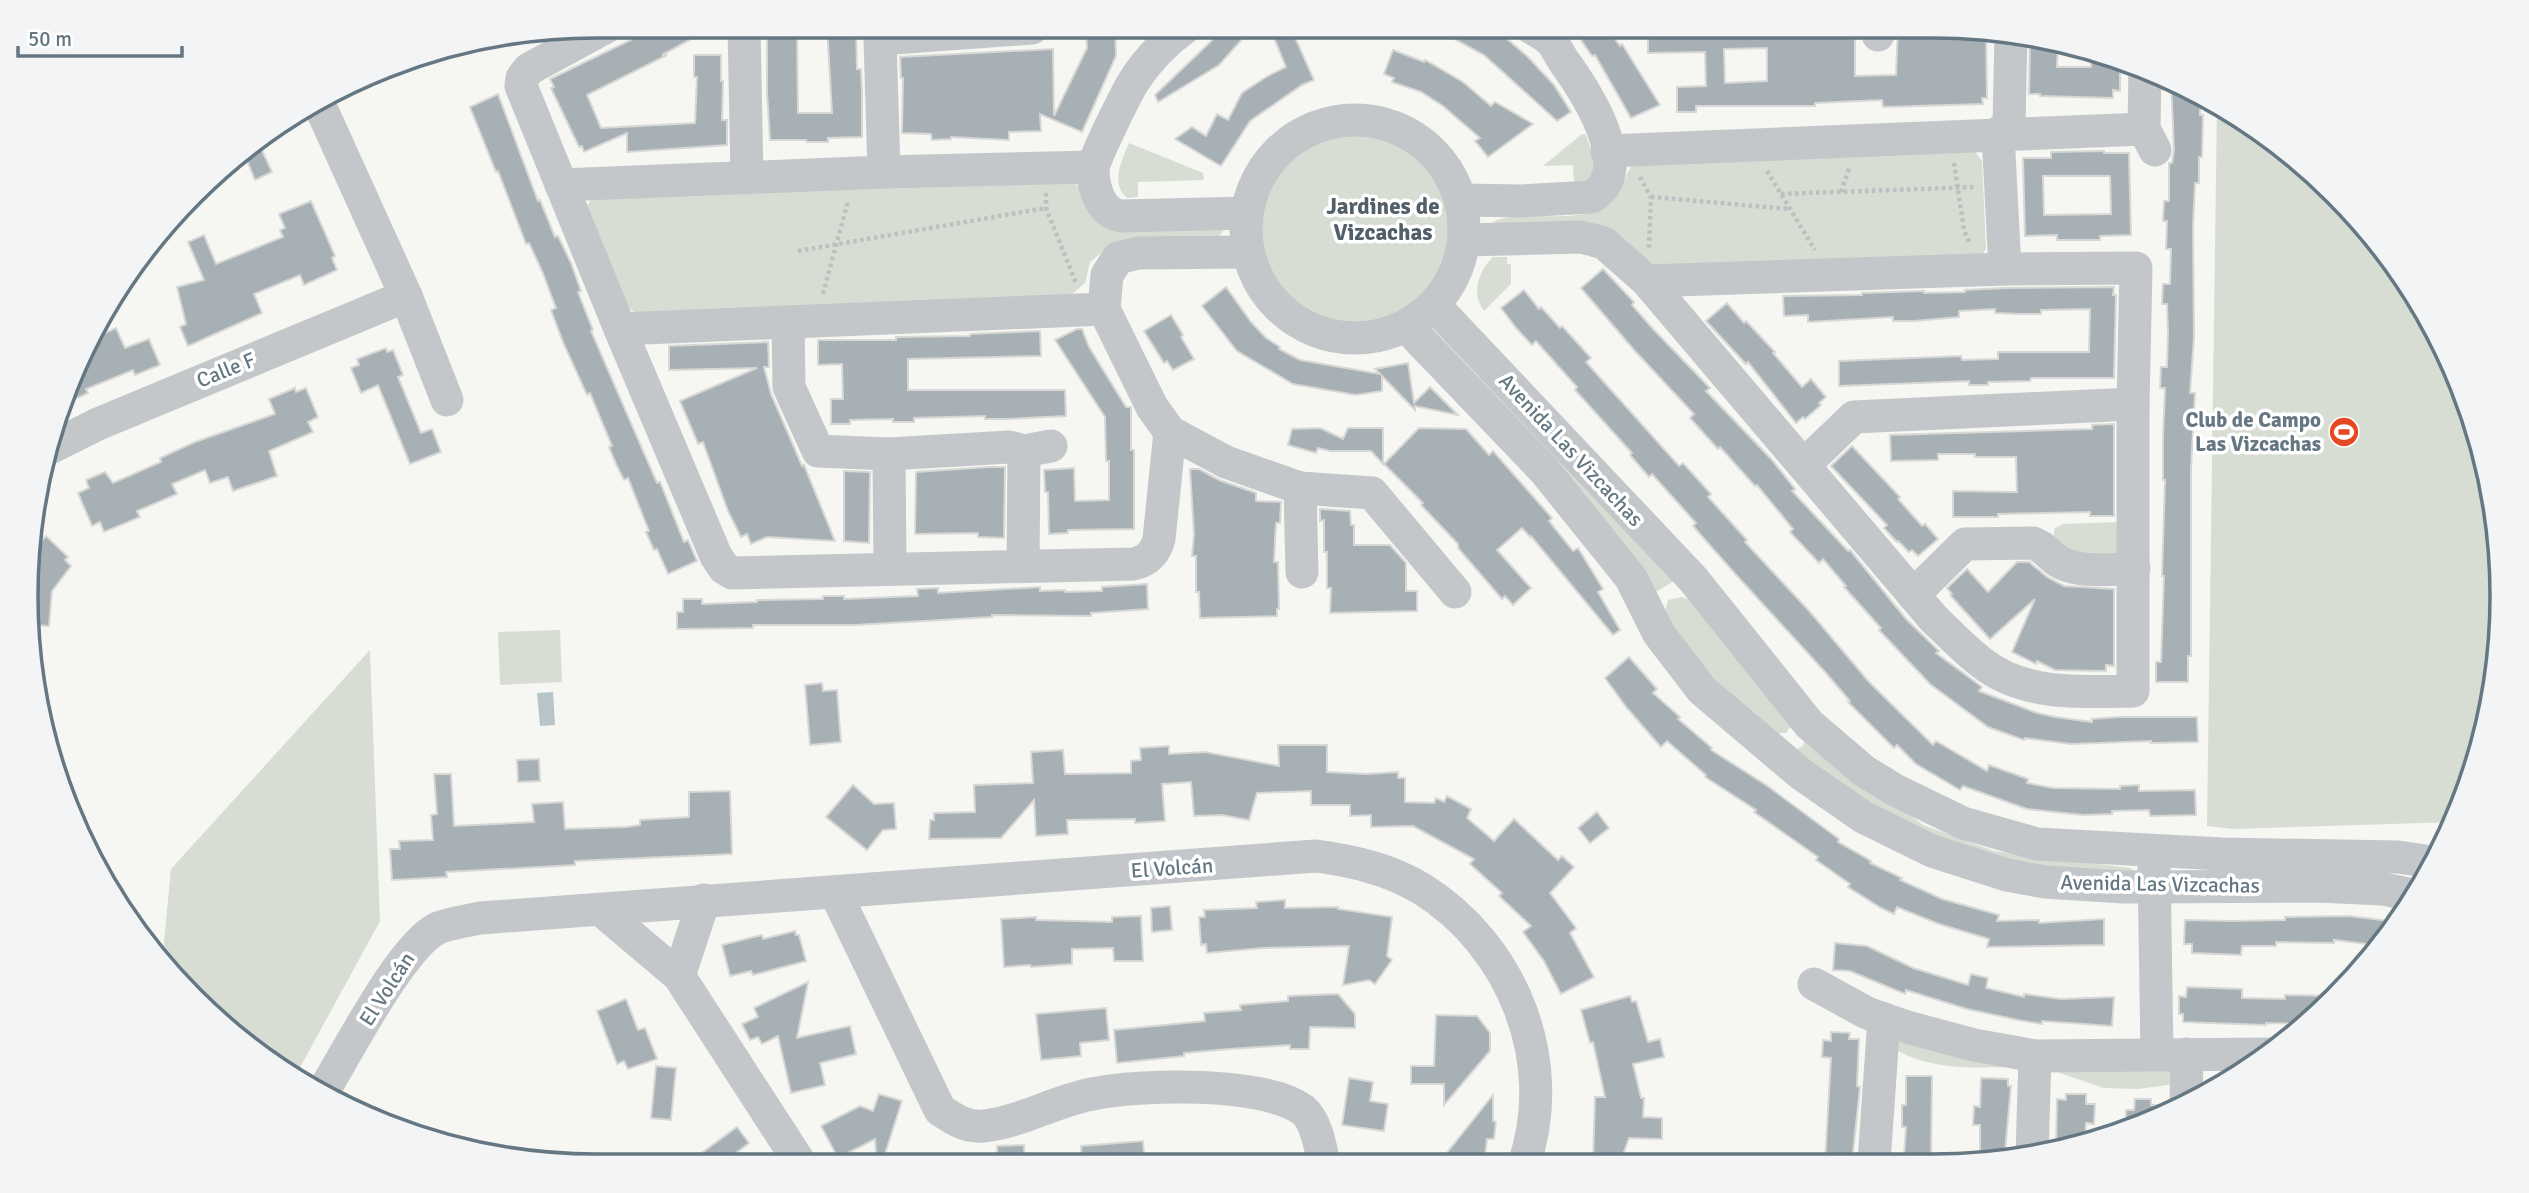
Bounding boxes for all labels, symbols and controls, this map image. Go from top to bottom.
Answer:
scale bar [18,14,182,58]
text: 50 m [28,26,72,52]
district label: Jardines de Vizcachas [1326,192,1440,247]
street label: Calle F [193,346,259,394]
street label: Avenida Las Vizcachas [1493,368,1649,532]
place label: Club de Campo Las Vizcachas [2185,407,2321,457]
sports icon: Club de Campo Las Vizcachas [2327,415,2361,449]
street label: El Volcán [1130,852,1214,884]
street label: Avenida Las Vizcachas [2060,869,2260,899]
street label: El Volcán [354,947,420,1031]

